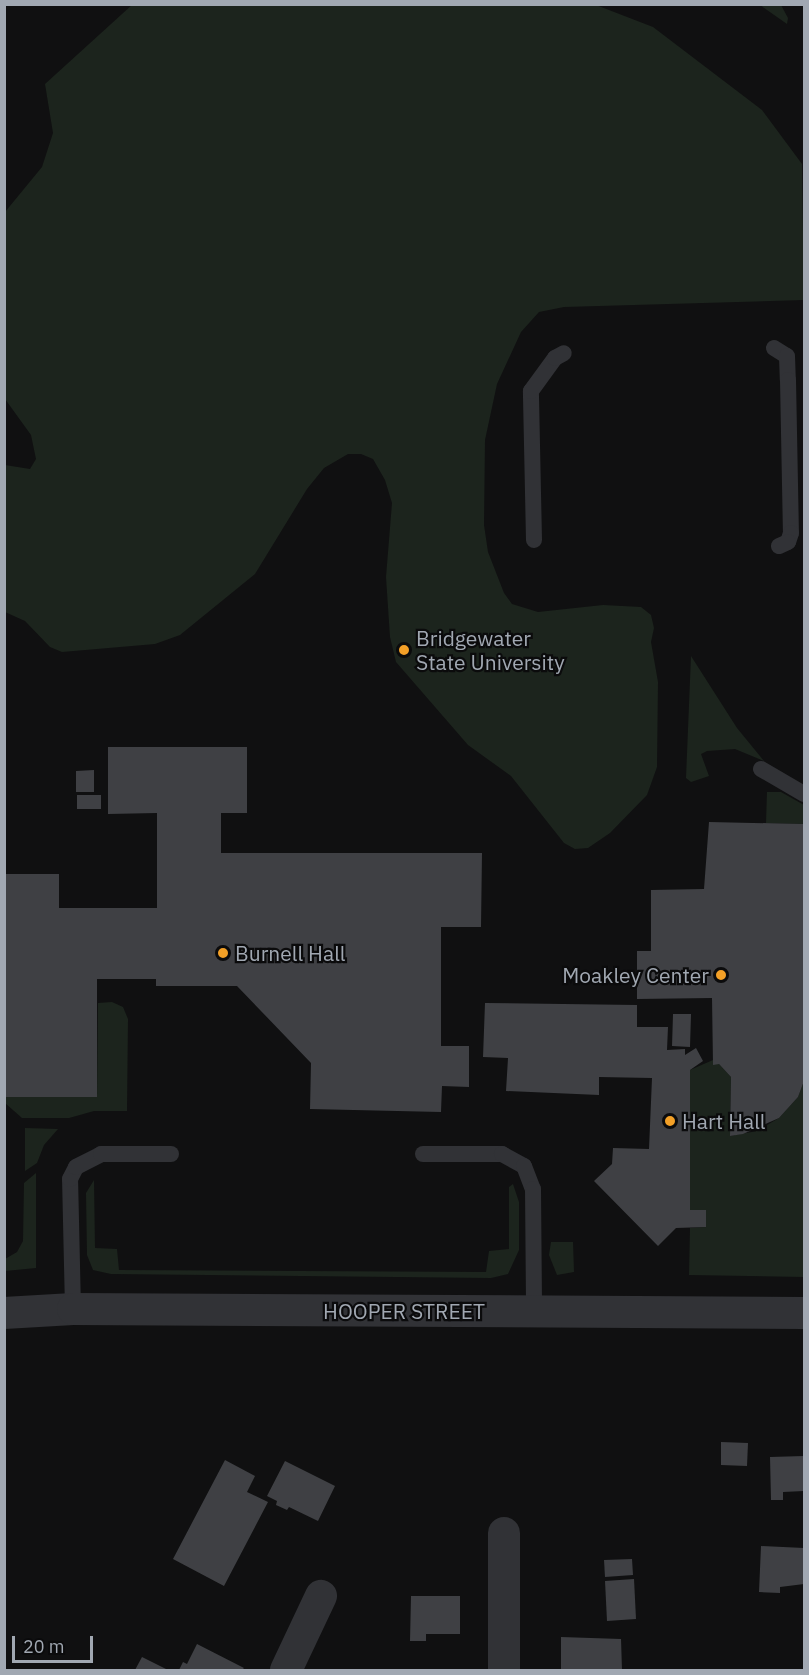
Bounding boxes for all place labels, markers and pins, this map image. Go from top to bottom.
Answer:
place label: Bridgewater State University [416,625,565,675]
marker: Bridgewater State University [397,643,411,657]
place label: Burnell Hall [235,940,345,966]
marker: Burnell Hall [216,946,230,960]
place label: Moakley Center [562,962,709,988]
marker: Moakley Center [714,968,728,982]
place label: Hart Hall [682,1108,766,1134]
marker: Hart Hall [663,1114,677,1128]

